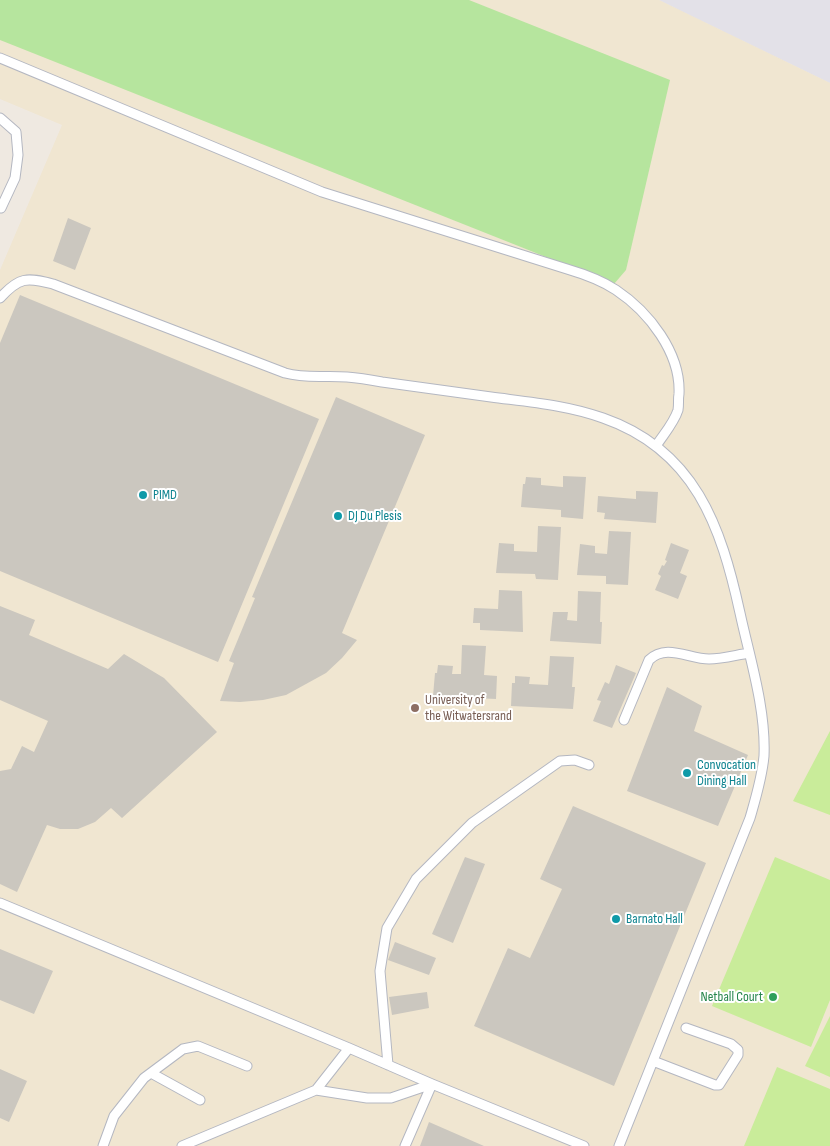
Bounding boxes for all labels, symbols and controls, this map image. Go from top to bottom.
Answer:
place label: PIMD [153,487,177,503]
marker: PIMD [137,489,149,501]
place label: DJ Du Plesis [348,508,402,524]
marker: DJ Du Plesis [332,510,344,522]
place label: University of the Witwatersrand [425,692,512,724]
marker: University of the Witwatersrand [409,702,421,714]
place label: Convocation Dining Hall [697,757,756,790]
marker: Convocation Dining Hall [681,767,693,779]
place label: Barnato Hall [626,911,683,927]
marker: Barnato Hall [610,913,622,925]
place label: Netball Court [701,989,763,1005]
marker: Netball Court [767,991,779,1003]

